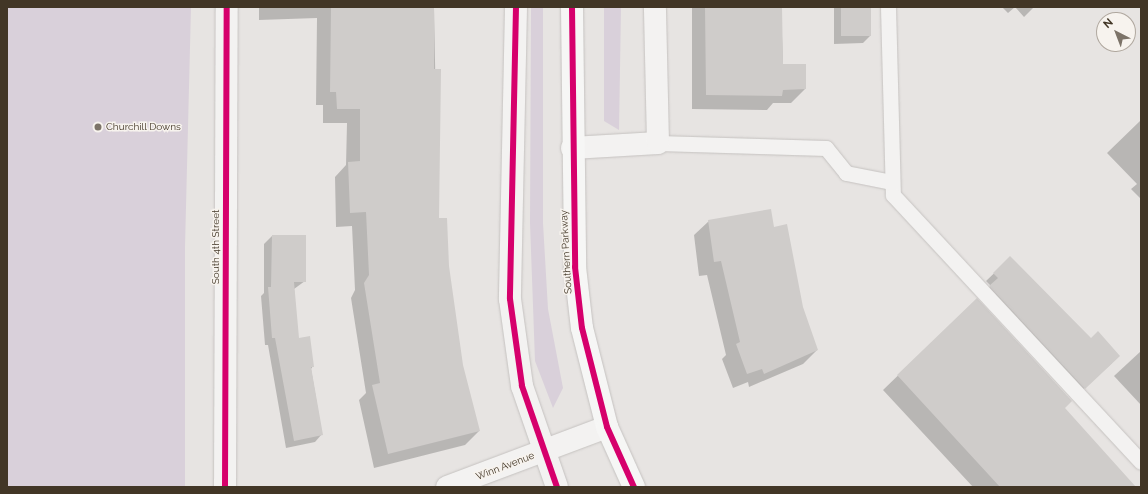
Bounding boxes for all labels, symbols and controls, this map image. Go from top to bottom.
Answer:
north arrow [1096,12,1136,52]
text: N [1101,16,1116,31]
place label: Churchill Downs [106,121,181,133]
marker: Churchill Downs [93,122,103,132]
street label: South 4th Street [210,210,222,284]
street label: Southern Parkway [558,210,574,294]
street label: Winn Avenue [474,449,536,483]

